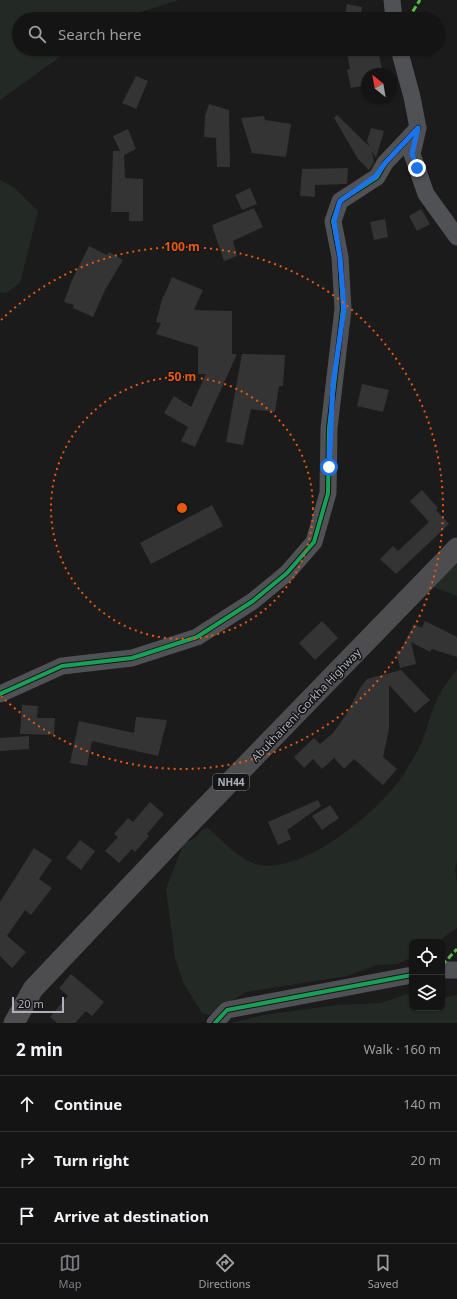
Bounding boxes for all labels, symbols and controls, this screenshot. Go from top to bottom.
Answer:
search box [12,12,445,56]
icon: search [26,23,48,45]
text: Search here [58,24,141,44]
north arrow [361,68,397,104]
route end [408,159,426,177]
text: 100 m [164,238,200,255]
text: 50 m [168,368,196,385]
route start [320,458,338,476]
centre of rings [175,501,189,515]
street label: Abukhaireni-Gorkha Highway [247,645,364,764]
road number: NH44 [213,774,249,790]
map controls [409,939,445,1011]
button: locate [409,939,445,975]
button: layers [409,975,445,1011]
scale bar [12,995,64,1014]
text: 20 m [18,996,44,1011]
text: 2 min [16,1038,63,1061]
text: Walk · 160 m [363,1040,441,1058]
icon: ahead [16,1093,38,1115]
text: Continue [54,1094,122,1114]
text: 140 m [403,1095,441,1113]
icon: right [16,1149,38,1171]
text: Turn right [54,1150,129,1170]
text: 20 m [411,1151,441,1169]
icon: arrive [16,1205,38,1227]
text: Arrive at destination [54,1206,209,1226]
tab: Map [59,1252,81,1291]
tab: Directions [198,1252,251,1291]
tab: Saved [368,1252,398,1291]

